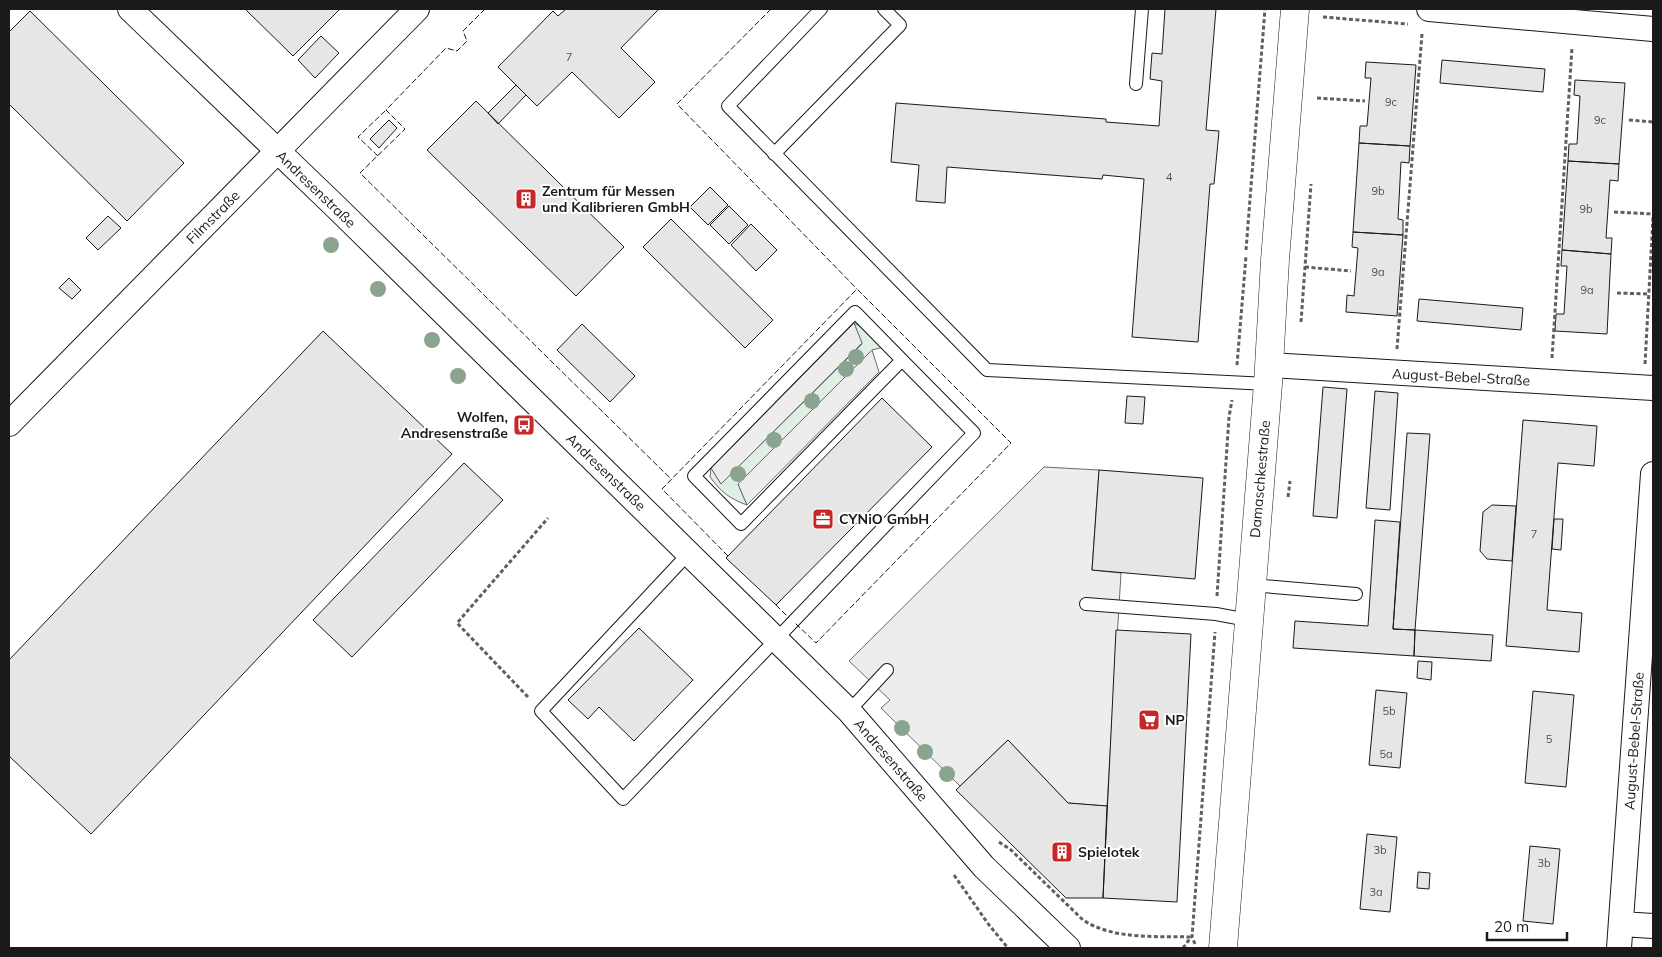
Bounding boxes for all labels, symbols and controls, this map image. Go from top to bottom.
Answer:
house number: 7 [566,50,572,64]
house number: 9c [1385,95,1398,109]
house number: 9c [1594,113,1607,127]
street label: Andresenstraße [272,146,360,232]
house number: 4 [1166,170,1173,184]
place label: Zentrum für Messen und Kalibrieren GmbH [542,182,690,216]
house number: 9b [1371,184,1385,198]
street label: Filmstraße [182,186,244,248]
building icon: Zentrum für Messen und Kalibrieren GmbH [514,187,538,211]
house number: 9b [1579,202,1593,216]
house number: 9a [1371,265,1385,279]
house number: 9a [1580,283,1594,297]
street label: August-Bebel-Straße [1392,364,1530,390]
place label: Wolfen, Andresenstraße [401,408,508,442]
bus stop icon: Wolfen, Andresenstraße [512,413,536,437]
street label: Damaschkestraße [1246,419,1274,539]
street label: Andresenstraße [562,429,650,515]
office icon: CYNiO GmbH [811,507,835,531]
place label: CYNiO GmbH [839,510,929,528]
house number: 7 [1531,527,1537,541]
street label: August-Bebel-Straße [1620,671,1648,811]
house number: 5b [1382,704,1396,718]
supermarket icon: NP [1137,708,1161,732]
place label: NP [1165,711,1185,729]
street label: Andresenstraße [850,715,932,805]
house number: 5 [1546,732,1553,746]
house number: 5a [1379,747,1393,761]
building icon: Spielotek [1050,840,1074,864]
place label: Spielotek [1078,843,1140,861]
house number: 3b [1373,843,1387,857]
house number: 3b [1537,856,1551,870]
house number: 3a [1369,885,1383,899]
scale bar [1487,910,1567,942]
text: 20 m [1494,917,1529,936]

